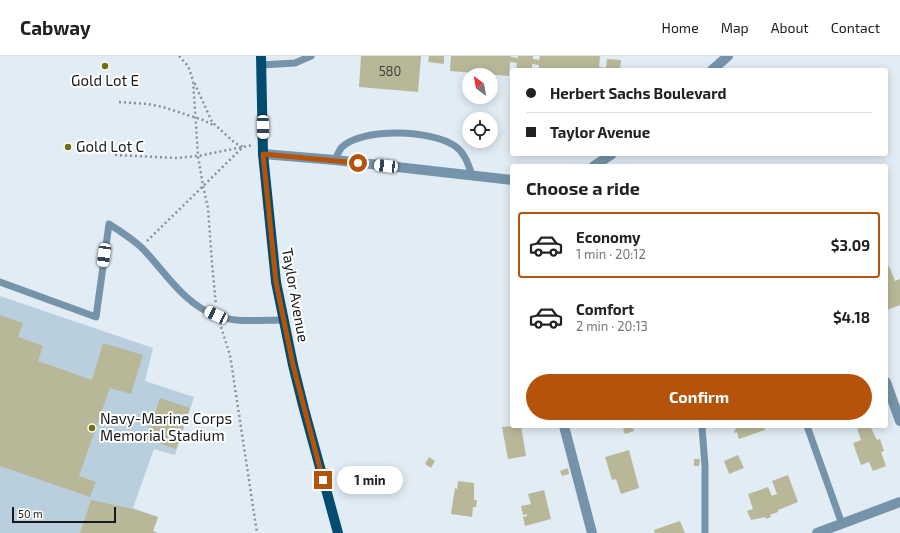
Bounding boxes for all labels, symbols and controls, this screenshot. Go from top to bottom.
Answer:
text: Cabway [20,16,91,39]
text: Home [662,19,699,36]
text: Map [721,19,749,36]
text: About [771,19,809,36]
text: Contact [831,19,880,36]
marker: Gold Lot E [100,61,110,71]
house number: 580 [379,63,401,79]
north arrow [462,68,498,104]
map controls [462,68,498,148]
place label: Gold Lot E [71,71,139,89]
text: Herbert Sachs Boulevard [550,84,726,102]
button: locate [462,112,498,148]
car [257,115,269,139]
text: Taylor Avenue [550,123,650,141]
place label: Gold Lot C [76,137,145,155]
marker: Gold Lot C [63,142,73,152]
route start [349,154,367,172]
car [373,159,399,173]
text: Choose a ride [526,177,640,199]
icon: car [528,227,564,263]
text: Economy [576,228,641,246]
text: $3.09 [831,236,870,254]
car [96,242,112,268]
street label: Taylor Avenue [279,246,313,343]
text: 1 min · 20:12 [576,246,646,262]
icon: car [528,299,564,335]
text: Comfort [576,300,634,318]
car [203,304,229,326]
text: $4.18 [833,308,870,326]
text: 2 min · 20:13 [576,318,648,334]
button: Confirm [526,374,872,420]
place label: Navy-Marine Corps Memorial Stadium [100,409,232,444]
marker: Navy-Marine Corps Memorial Stadium [87,423,97,433]
callout: 1 min [337,466,403,494]
route end [314,471,332,489]
text: 1 min [354,472,386,488]
scale bar [12,505,116,524]
text: 50 m [18,507,43,520]

